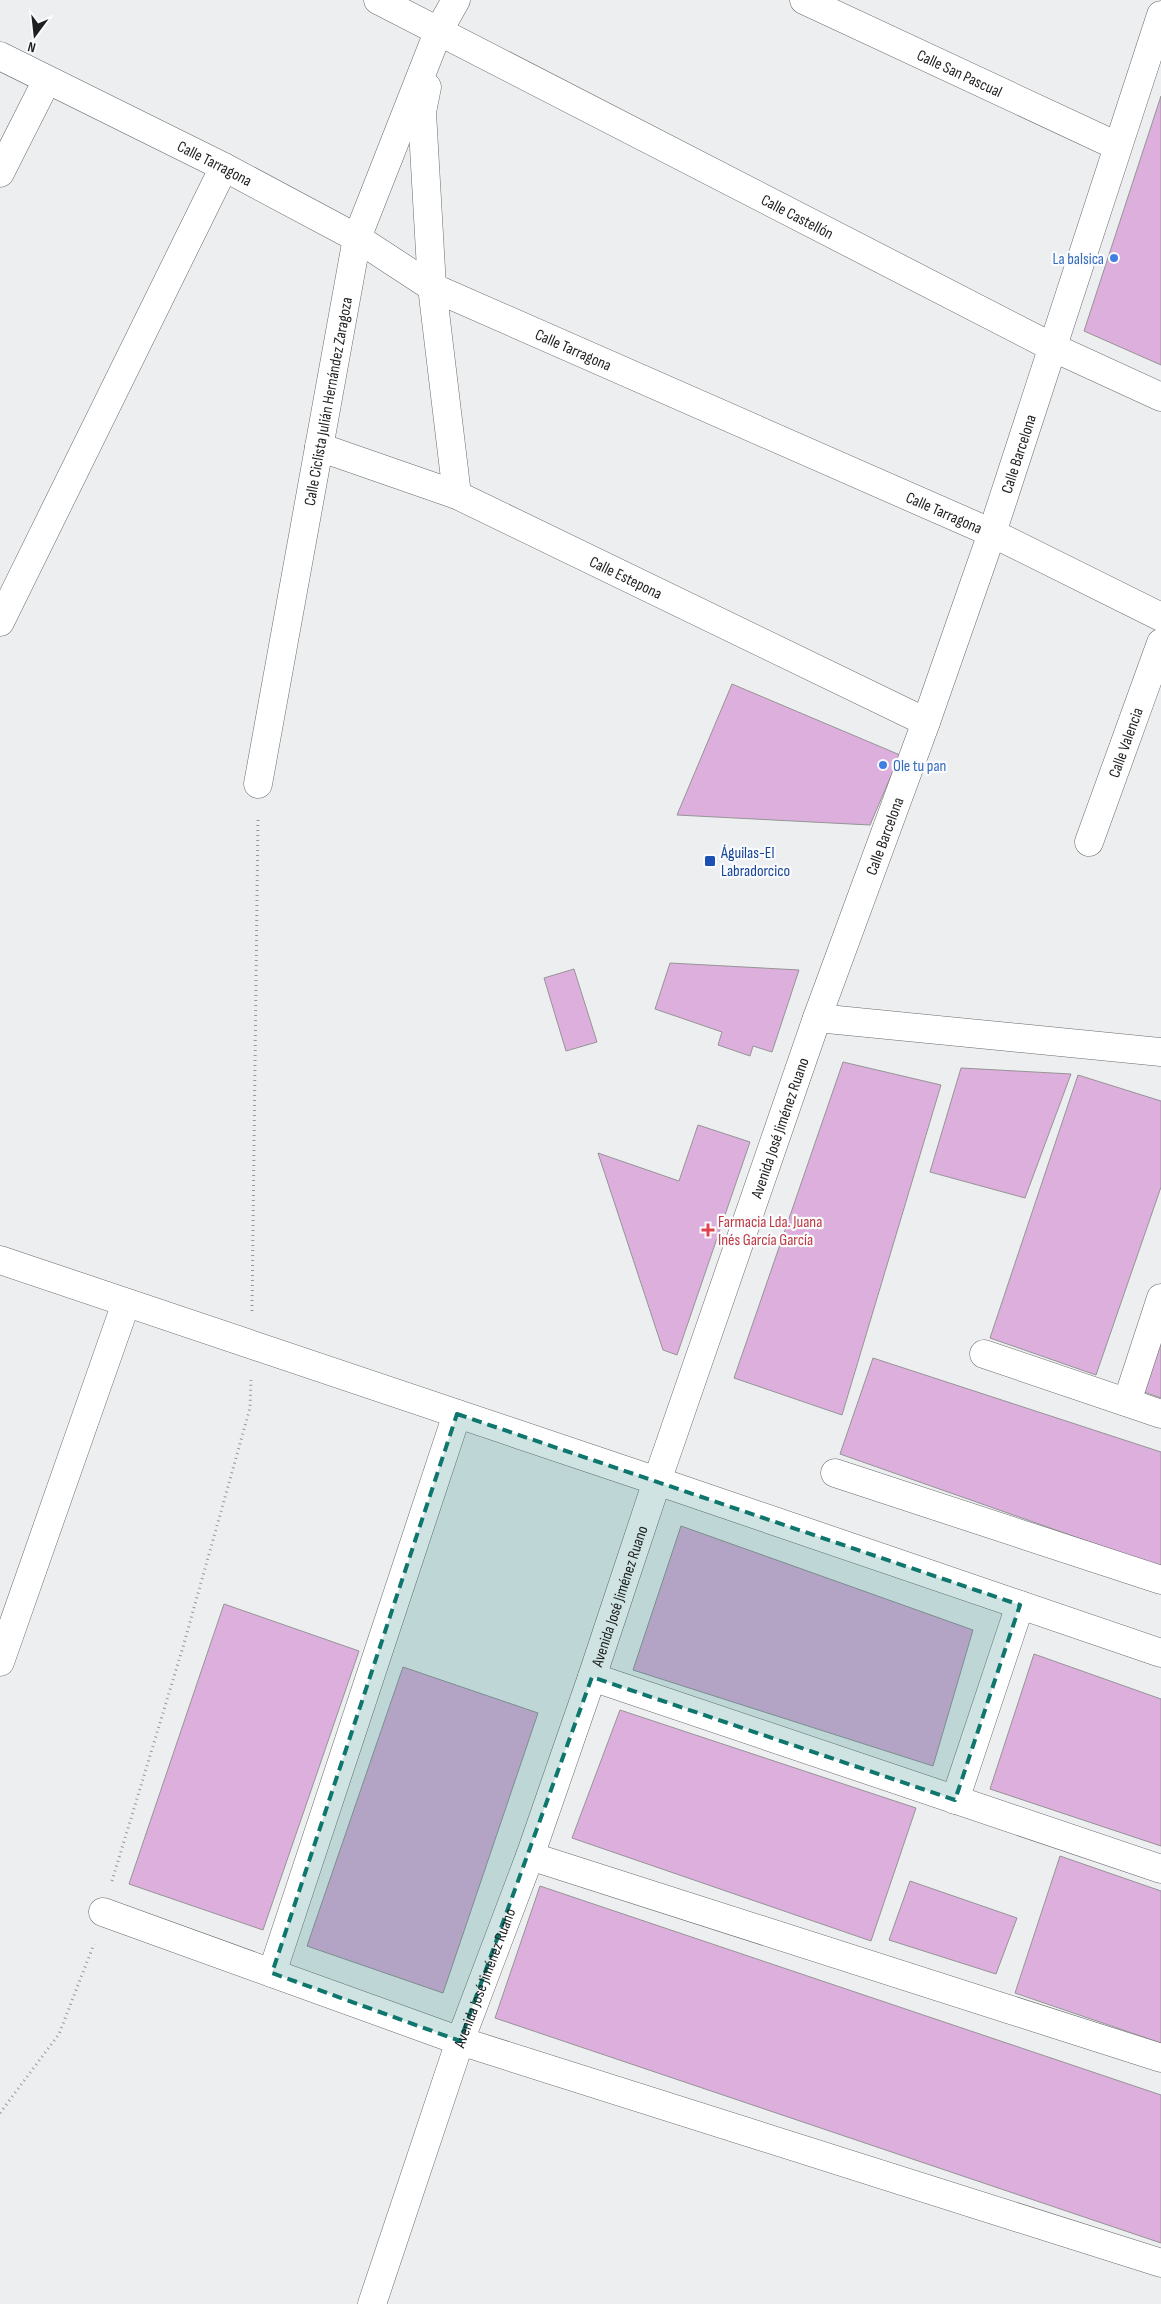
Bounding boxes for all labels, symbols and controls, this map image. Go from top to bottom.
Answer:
north arrow [10,10,60,60]
text: N [26,38,38,56]
street label: Calle San Pascual [914,46,1005,102]
street label: Calle Tarragona [174,137,255,191]
street label: Calle Castellón [758,191,836,244]
place label: La balsica [1053,250,1104,269]
marker: La balsica [1108,252,1120,264]
street label: Calle Ciclista Julián Hernández Zaragoza [301,296,357,507]
street label: Calle Tarragona [532,326,614,376]
street label: Calle Barcelona [998,412,1041,496]
street label: Calle Tarragona [903,488,985,539]
street label: Calle Estepona [586,553,665,604]
street label: Calle Valencia [1105,705,1148,781]
place label: Ole tu pan [893,757,946,776]
marker: Ole tu pan [877,759,889,771]
street label: Calle Barcelona [862,795,909,878]
place label: Águilas-El Labradorcico [720,844,790,881]
marker: Águilas-El Labradorcico [703,854,717,868]
street label: Avenida José Jiménez Ruano [747,1055,814,1202]
place label: Farmacia Lda. Juana Inés García García [718,1213,822,1250]
marker: Farmacia Lda. Juana Inés García García [702,1224,714,1236]
street label: Avenida José Jiménez Ruano [588,1523,653,1670]
street label: Avenida José Jiménez Ruano [450,1906,520,2051]

